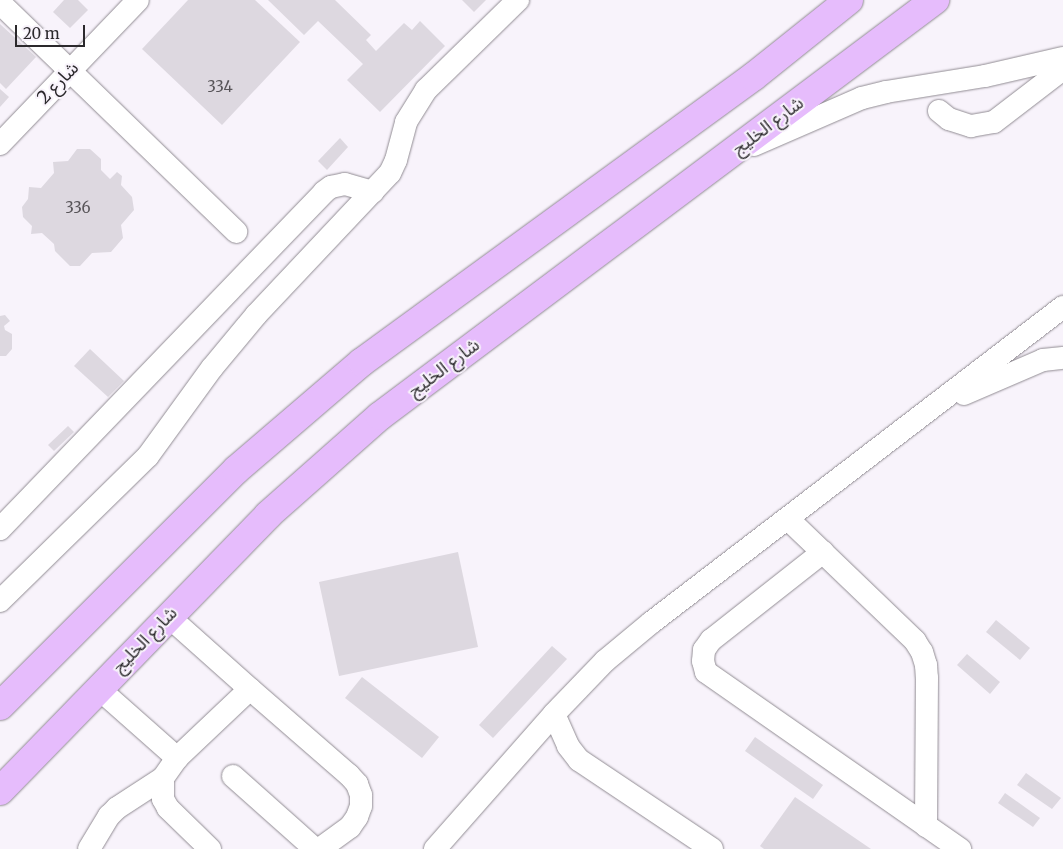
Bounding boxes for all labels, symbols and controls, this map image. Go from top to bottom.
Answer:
scale bar [18,15,88,47]
text: 20 m [23,24,60,43]
street label: شارع 2 [33,57,83,109]
house number: 334 [207,78,233,96]
street label: شارع الخليج [728,92,808,160]
house number: 336 [65,199,91,217]
street label: شارع الخليج [404,334,484,402]
street label: شارع الخليج [108,602,182,678]

